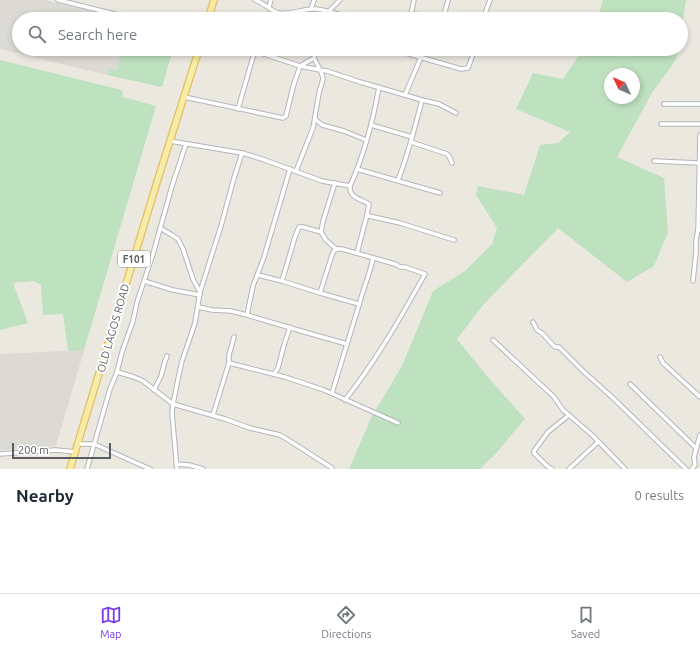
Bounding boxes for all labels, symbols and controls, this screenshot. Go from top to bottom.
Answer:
search box [12,12,688,56]
icon: search [26,23,48,45]
text: Search here [58,26,137,43]
north arrow [604,68,640,104]
road number: F101 [118,251,150,267]
street label: OLD LAGOS ROAD [95,282,131,374]
scale bar [12,441,111,460]
text: 200 m [18,444,49,456]
text: Nearby [16,486,74,505]
text: 0 results [634,488,684,502]
tab: Map [100,604,122,640]
tab: Directions [321,604,371,640]
tab: Saved [571,604,600,640]

